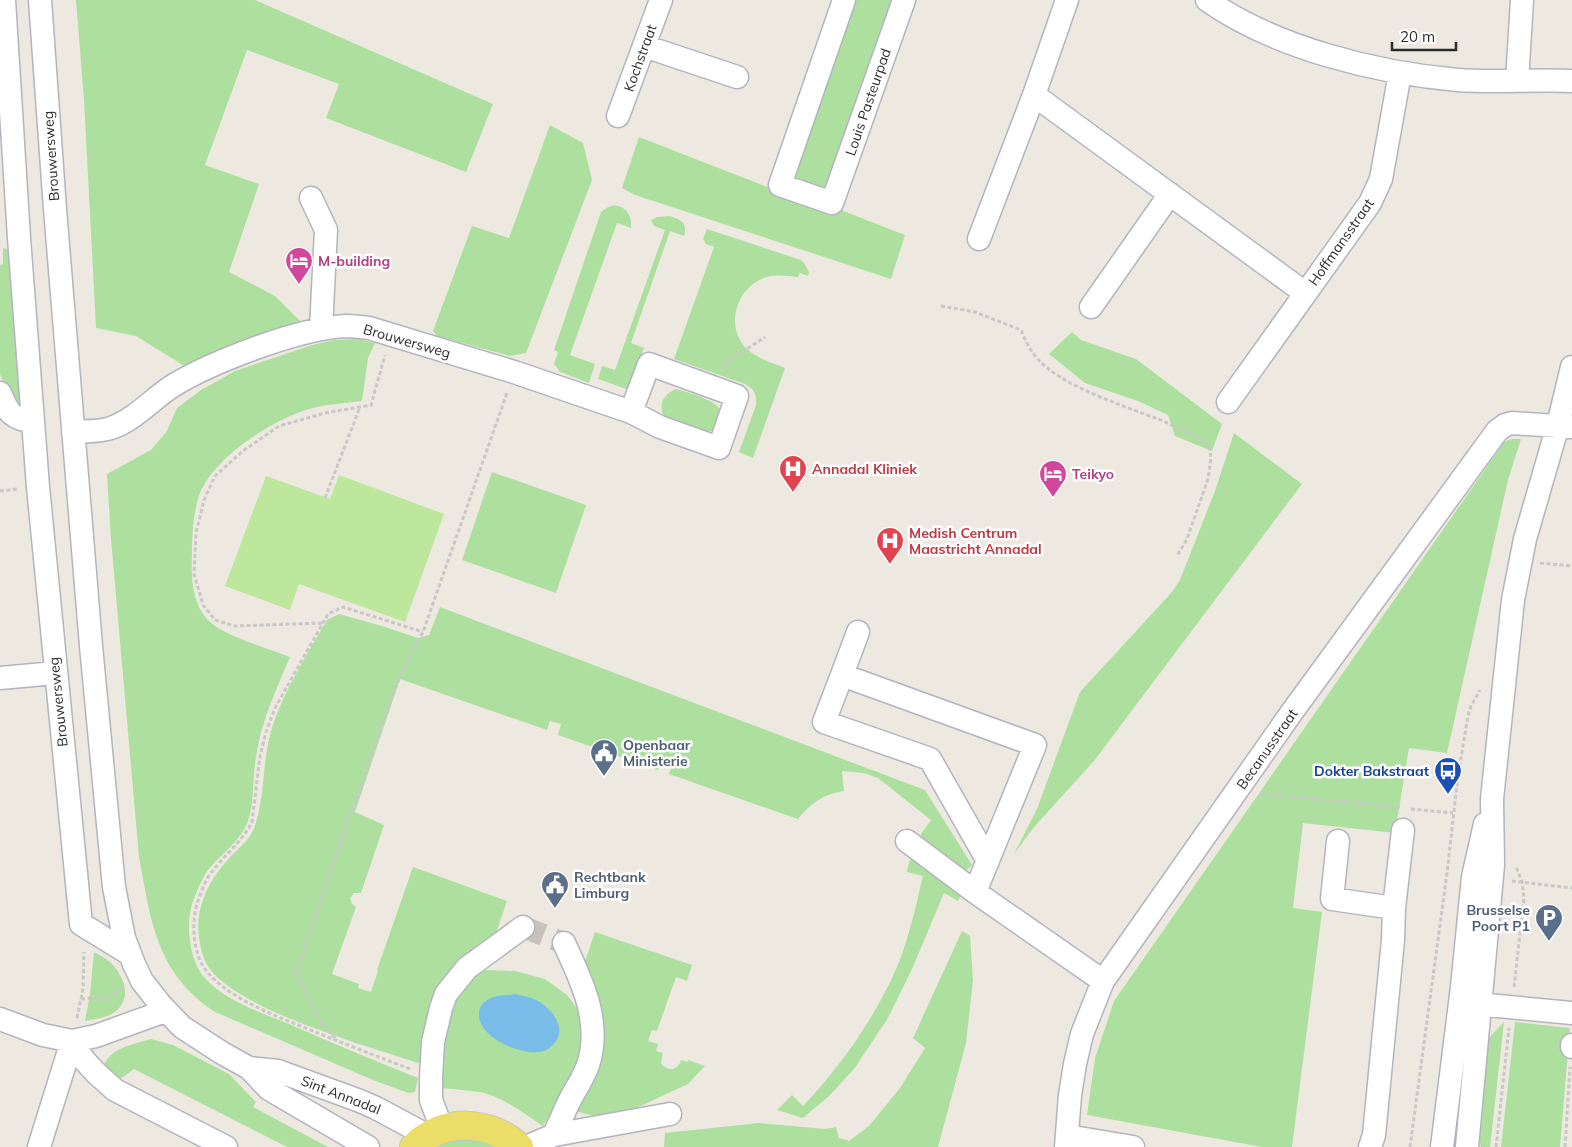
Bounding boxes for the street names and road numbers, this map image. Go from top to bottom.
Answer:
street label: Kochstraat [620,22,661,94]
street label: Louis Pasteurpad [841,46,895,158]
street label: Brouwersweg [39,110,63,202]
street label: Hoffmansstraat [1304,195,1378,289]
street label: Brouwersweg [361,320,453,362]
street label: Brouwersweg [44,656,72,748]
street label: Becanusstraat [1233,705,1301,793]
street label: Sint Annadal [299,1072,383,1118]

